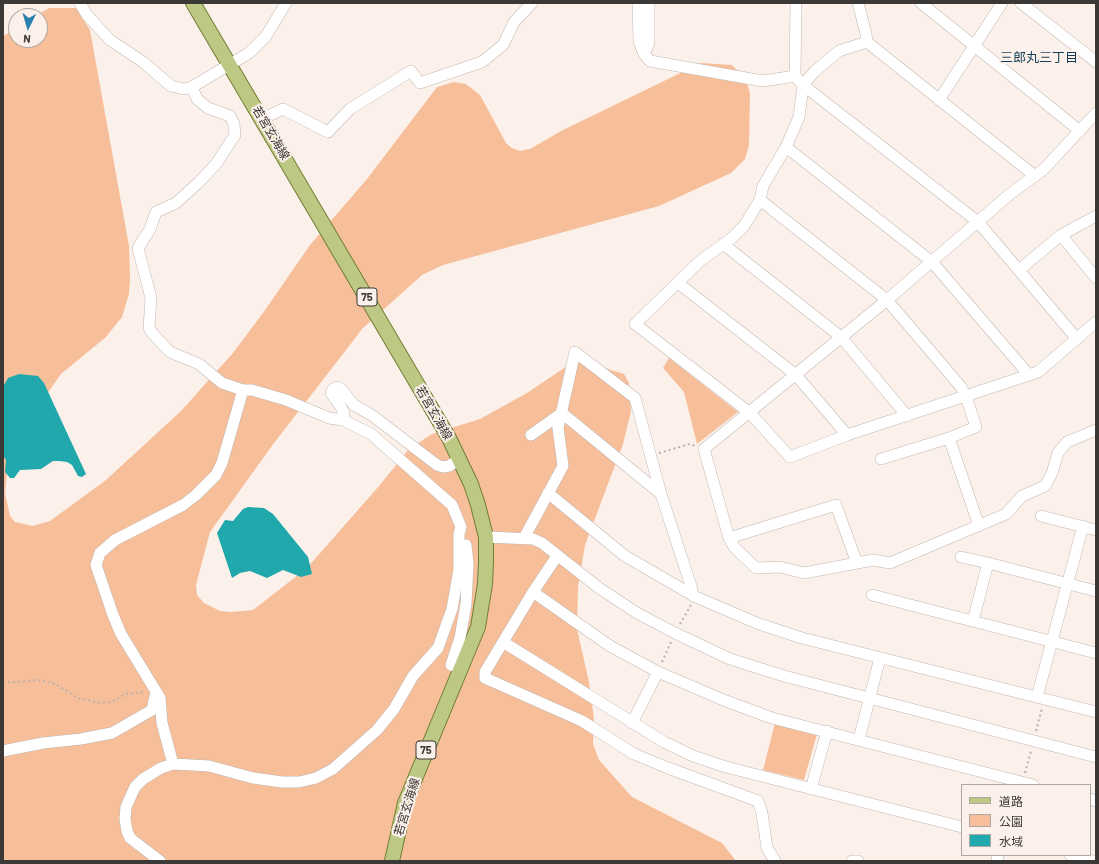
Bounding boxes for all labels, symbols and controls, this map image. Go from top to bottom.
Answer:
north arrow [8,8,48,48]
text: N [23,33,31,46]
district label: 三郎丸三丁目 [1000,50,1078,66]
street label: 若宮玄海線 [249,104,293,162]
road number: 75 [357,288,377,306]
street label: 若宮玄海線 [413,383,455,443]
road number: 75 [416,741,436,759]
street label: 若宮玄海線 [391,776,423,838]
legend [961,784,1091,856]
text: 道路 [999,794,1023,808]
text: 公園 [999,814,1023,828]
text: 水域 [999,834,1023,848]

